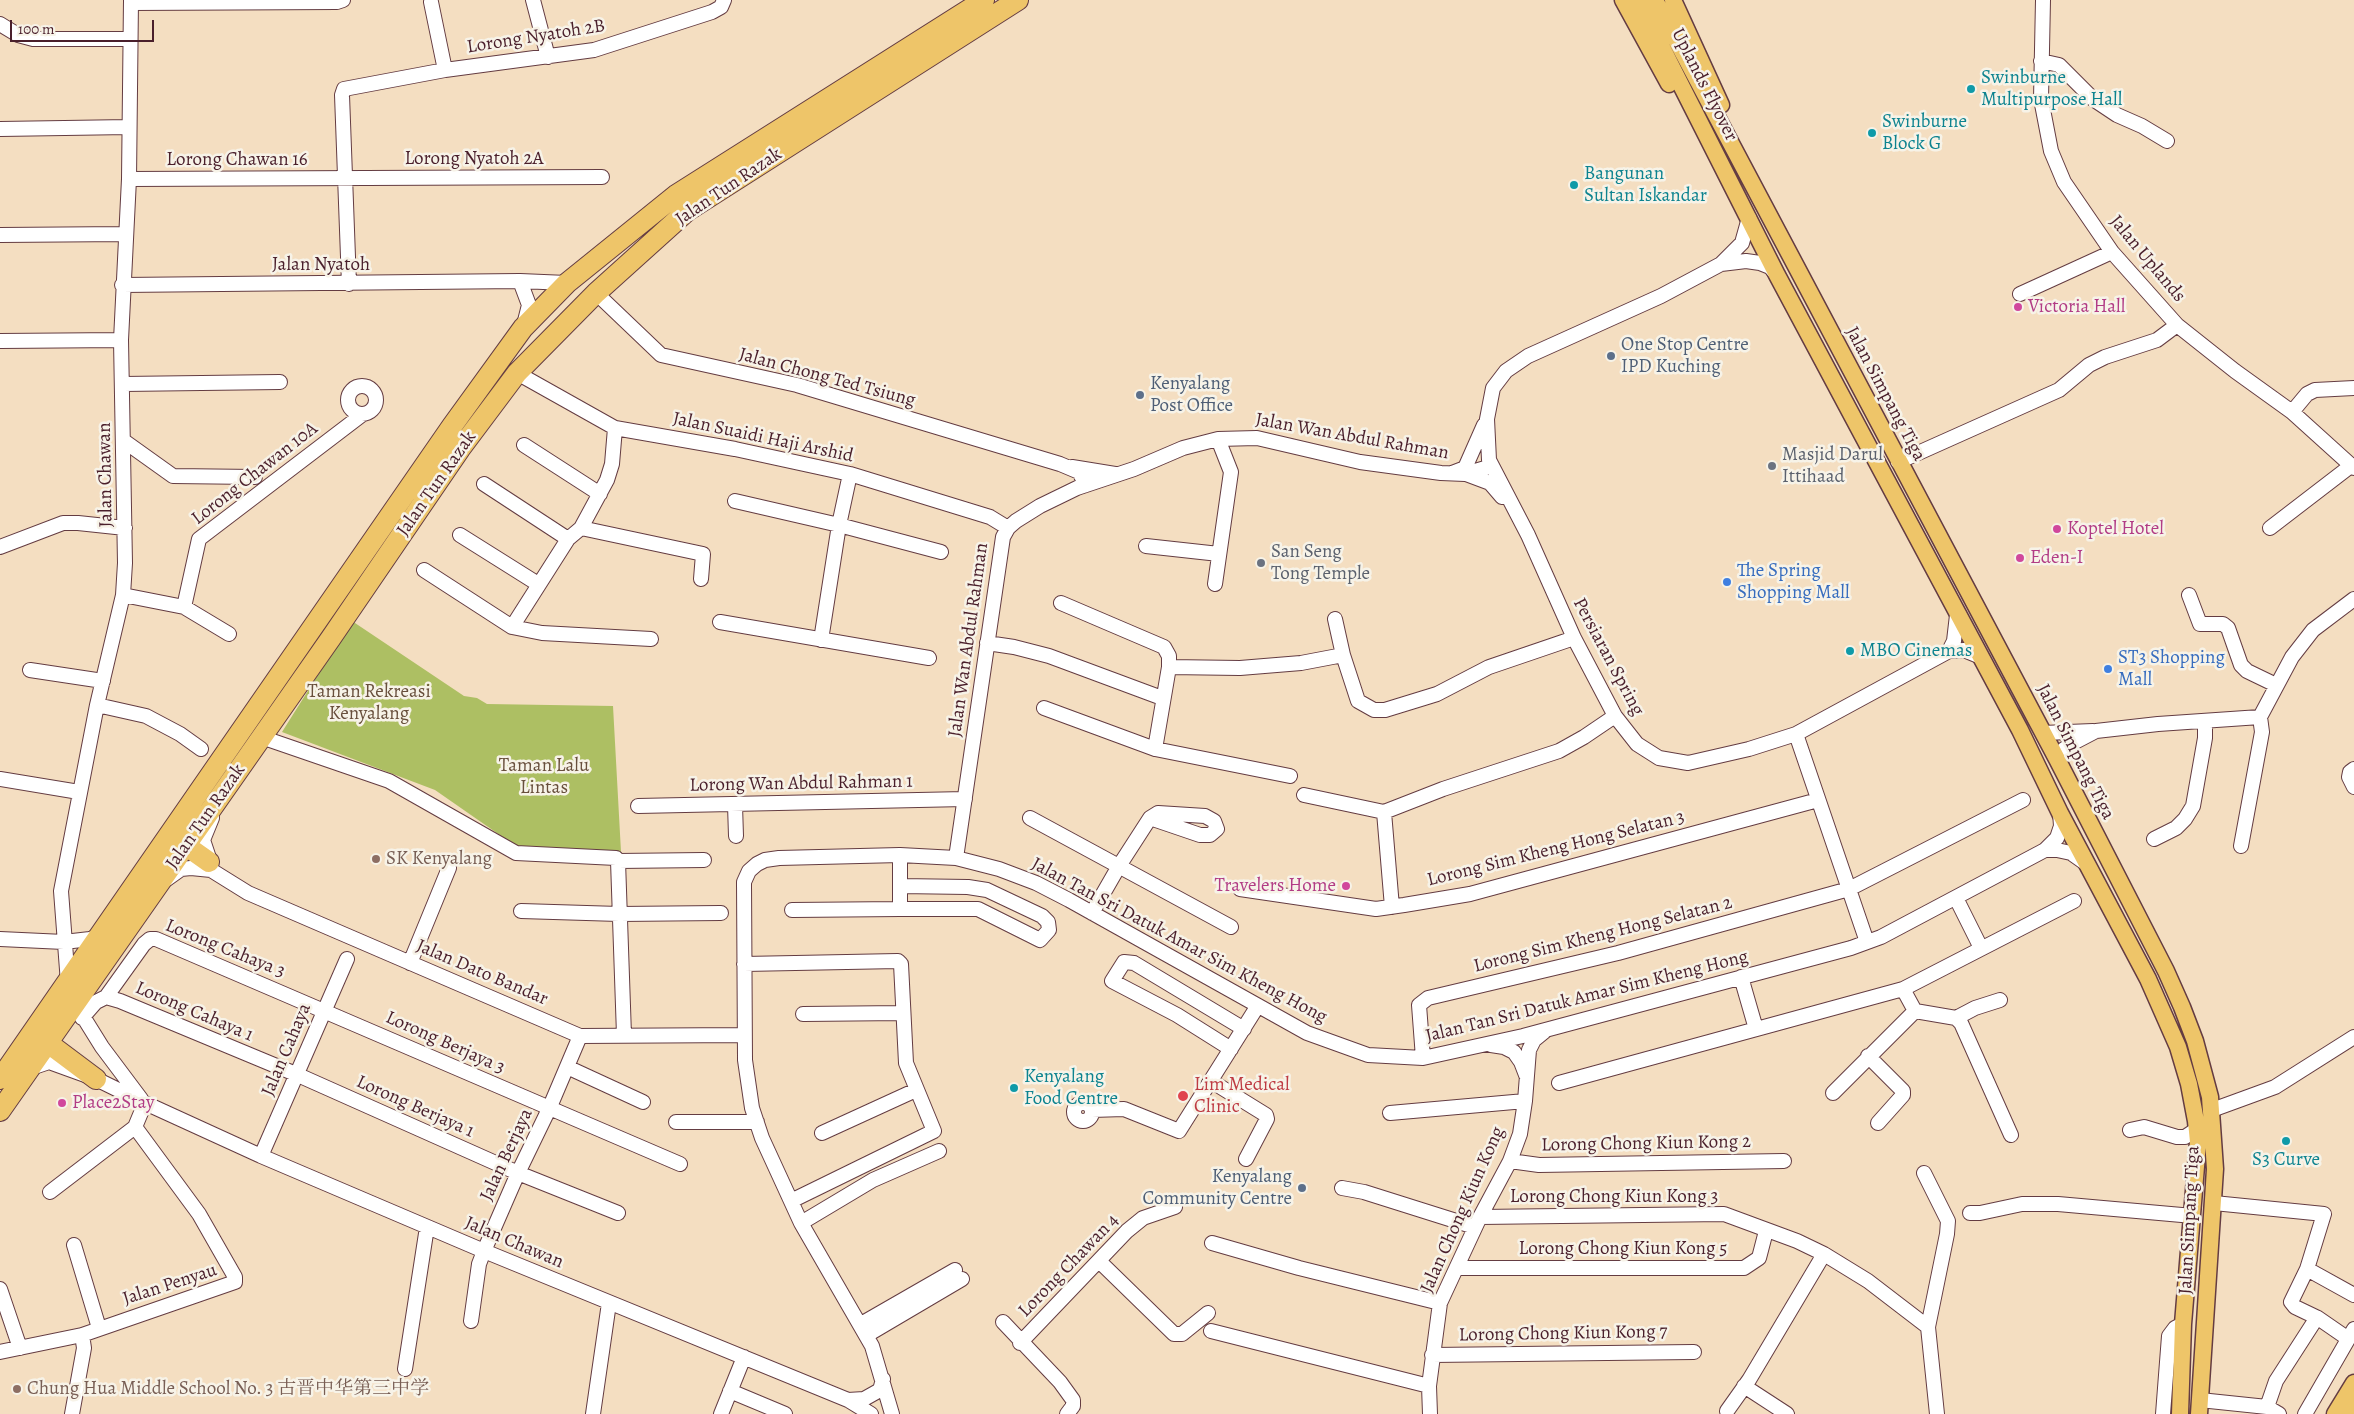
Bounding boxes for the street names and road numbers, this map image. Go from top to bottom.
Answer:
street label: Lorong Nyatoh 2B [465,15,607,59]
street label: Uplands Flyover [1666,25,1742,145]
street label: Jalan Tun Razak [671,143,787,231]
street label: Lorong Nyatoh 2A [404,148,544,170]
street label: Lorong Chawan 16 [166,149,308,171]
street label: Jalan Uplands [2104,211,2190,307]
street label: Jalan Nyatoh [272,254,370,276]
street label: Jalan Simpang Tiga [1840,323,1930,465]
street label: Jalan Chong Ted Tsiung [736,343,918,413]
street label: Jalan Suaidi Haji Arshid [671,408,855,468]
street label: Jalan Wan Abdul Rahman [1254,409,1450,465]
street label: Lorong Chawan 10A [187,418,323,530]
street label: Jalan Chawan [94,422,118,528]
street label: Jalan Tun Razak [392,427,482,541]
street label: Jalan Wan Abdul Rahman [944,541,994,739]
street label: Persiaran Spring [1567,594,1649,720]
street label: Jalan Simpang Tiga [2031,680,2119,824]
street label: Jalan Tun Razak [161,760,251,874]
street label: Lorong Wan Abdul Rahman 1 [689,771,913,797]
street label: Lorong Sim Kheng Hong Selatan 3 [1425,806,1687,892]
street label: Jalan Tan Sri Datuk Amar Sim Kheng Hong [1027,853,1331,1029]
street label: Lorong Sim Kheng Hong Selatan 2 [1471,892,1735,978]
street label: Lorong Cahaya 3 [162,915,288,983]
street label: Jalan Dato Bandar [413,935,551,1011]
street label: Jalan Tan Sri Datuk Amar Sim Kheng Hong [1423,946,1751,1048]
street label: Lorong Cahaya 1 [132,977,256,1047]
street label: Jalan Cahaya [257,1000,317,1100]
street label: Lorong Berjaya 3 [382,1007,508,1079]
street label: Lorong Berjaya 1 [352,1071,478,1143]
street label: Jalan Berjaya [476,1105,538,1205]
street label: Jalan Chong Kiun Kong [1416,1123,1510,1297]
street label: Lorong Chong Kiun Kong 2 [1541,1131,1751,1157]
street label: Jalan Simpang Tiga [2175,1145,2205,1295]
street label: Lorong Chong Kiun Kong 3 [1510,1186,1718,1208]
street label: Lorong Chawan 4 [1014,1210,1124,1322]
street label: Jalan Chawan [461,1212,567,1274]
street label: Lorong Chong Kiun Kong 5 [1519,1238,1727,1260]
street label: Jalan Penyau [120,1259,220,1311]
street label: Lorong Chong Kiun Kong 7 [1458,1321,1668,1347]

